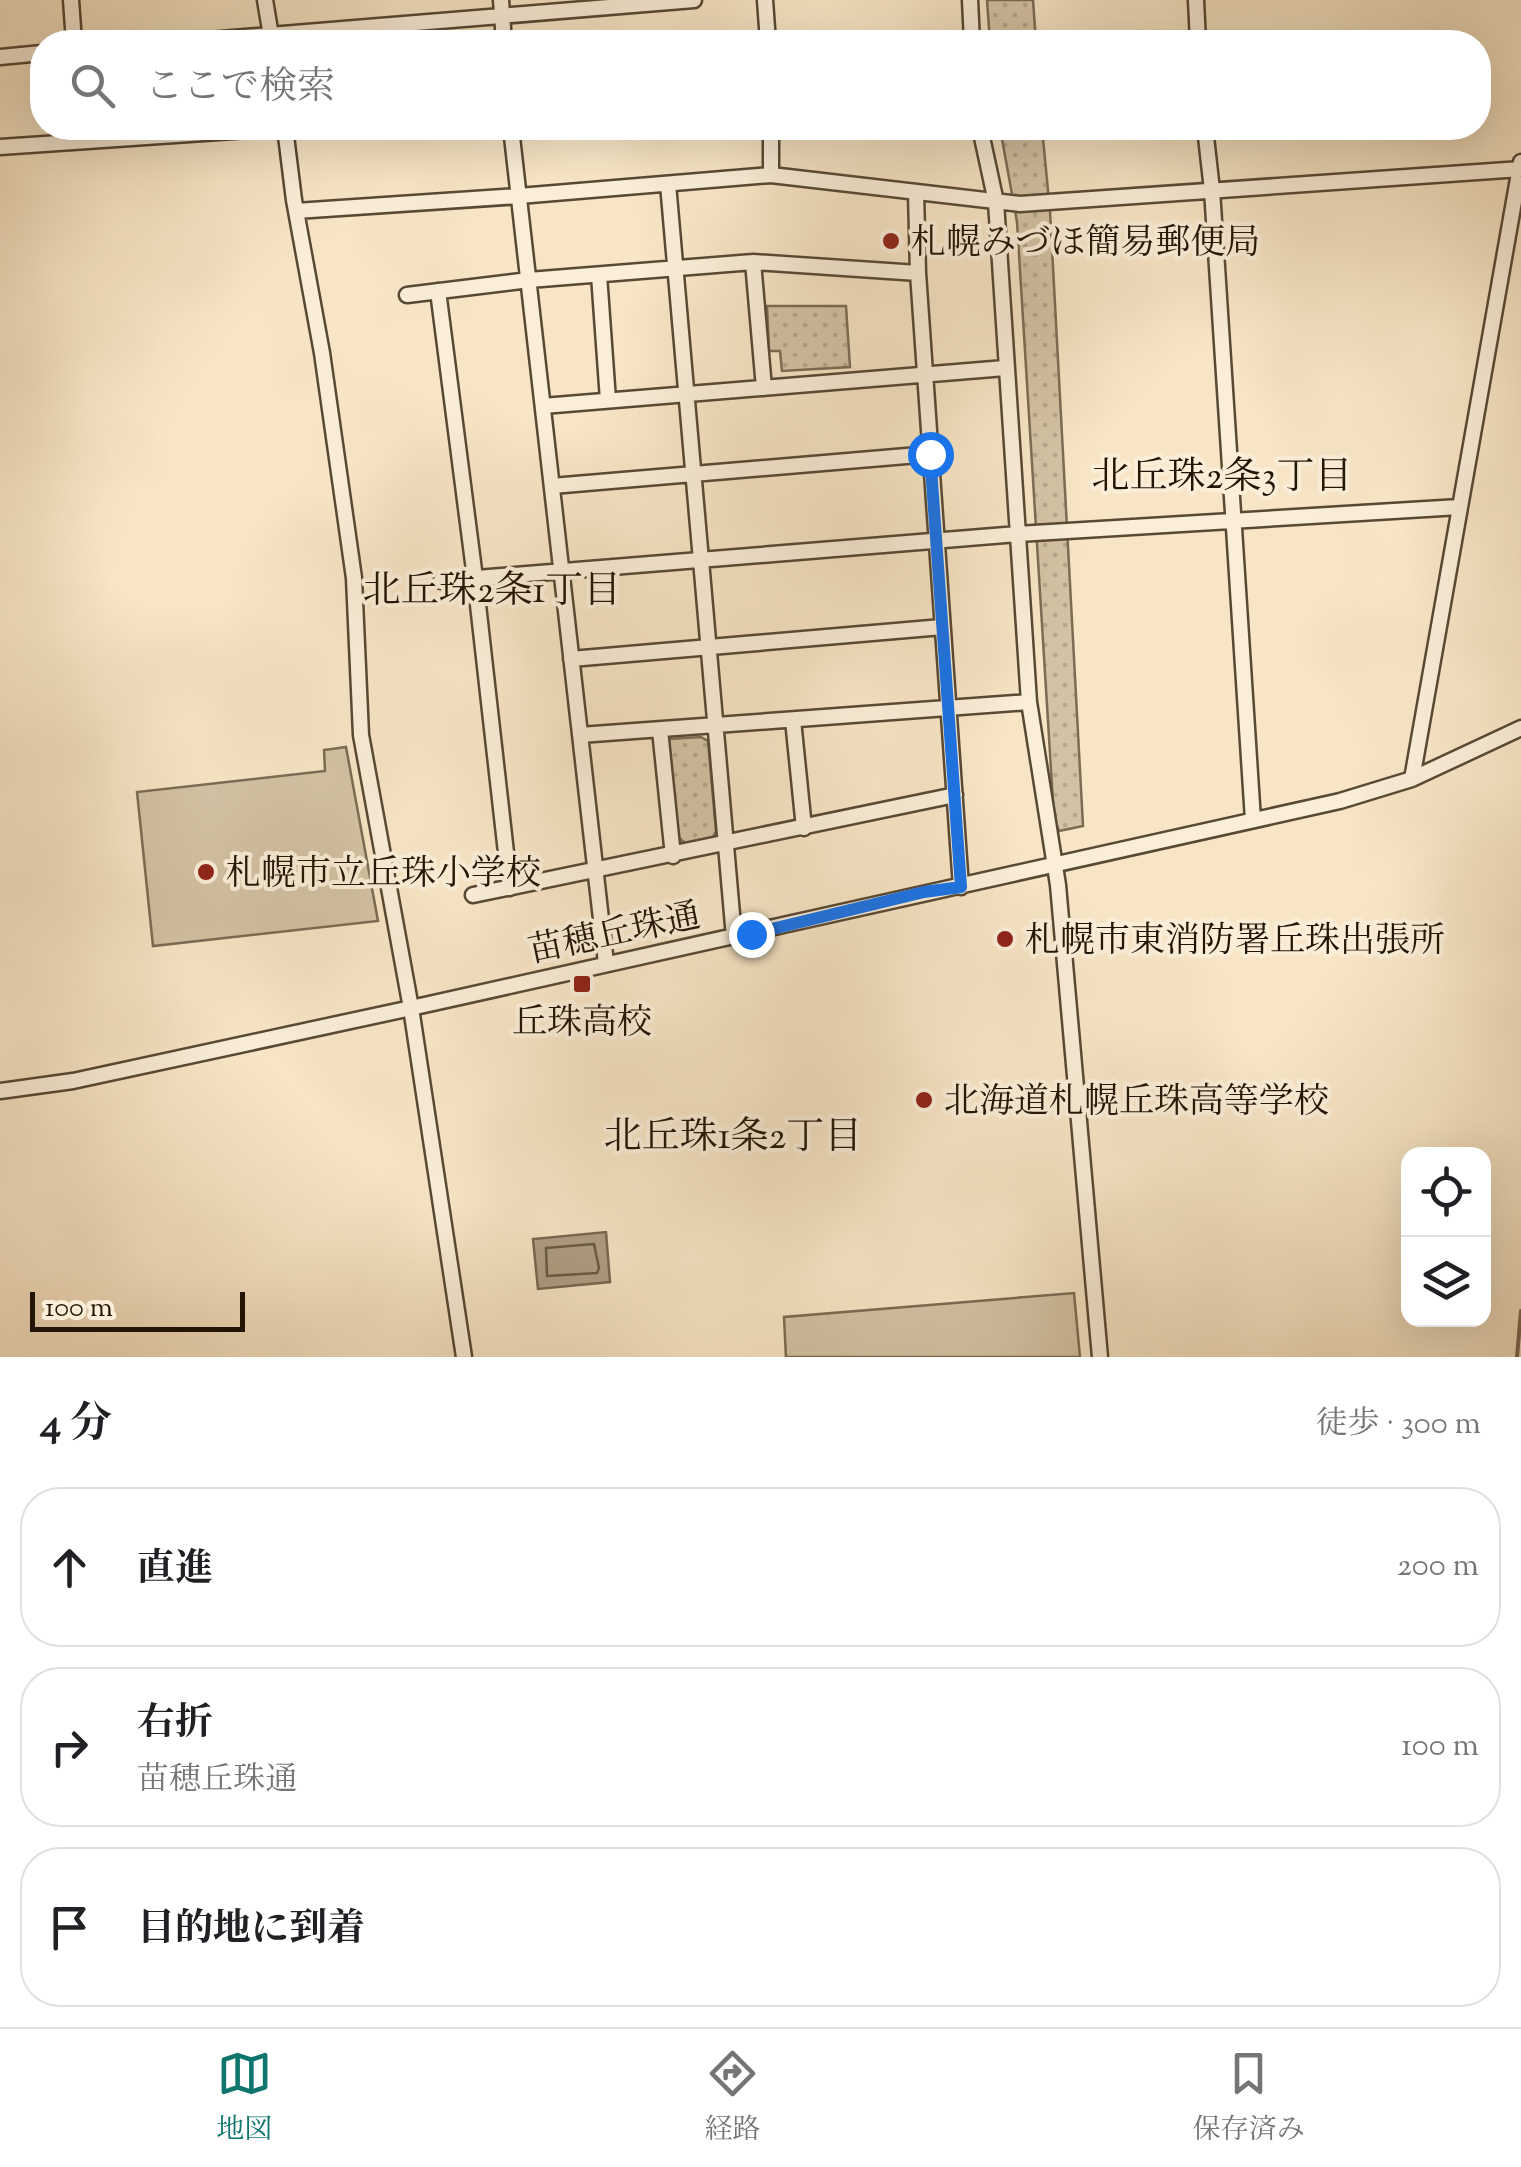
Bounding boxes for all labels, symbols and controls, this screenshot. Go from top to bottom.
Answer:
search box [30,30,1491,140]
icon: search [65,58,120,113]
text: ここで検索 [145,62,335,116]
place label: 札幌みづほ簡易郵便局 [911,219,1260,270]
marker: 札幌みづほ簡易郵便局 [880,230,902,252]
route start [908,432,954,478]
district label: 北丘珠2条3丁目 [1091,452,1353,506]
district label: 北丘珠2条1丁目 [363,566,621,620]
place label: 札幌市立丘珠小学校 [226,850,541,901]
marker: 札幌市立丘珠小学校 [195,861,217,883]
street label: 苗穂丘珠通 [524,892,706,979]
route end [729,912,775,958]
place label: 札幌市東消防署丘珠出張所 [1025,917,1445,968]
marker: 札幌市東消防署丘珠出張所 [994,928,1016,950]
marker: 丘珠高校 [571,973,593,995]
place label: 丘珠高校 [512,999,652,1050]
place label: 北海道札幌丘珠高等学校 [944,1078,1329,1129]
marker: 北海道札幌丘珠高等学校 [913,1089,935,1111]
district label: 北丘珠1条2丁目 [604,1112,862,1166]
map controls [1401,1147,1491,1327]
button: locate [1401,1147,1491,1237]
button: layers [1401,1237,1491,1327]
scale bar [30,1287,245,1332]
text: 100 m [45,1289,113,1329]
text: 4 分 [40,1396,112,1456]
text: 徒歩 · 300 m [1316,1402,1481,1448]
icon: ahead [42,1540,97,1595]
text: 直進 [137,1544,213,1598]
text: 200 m [1397,1544,1479,1590]
text: 右折 [137,1698,213,1752]
icon: right [42,1720,97,1775]
text: 100 m [1401,1724,1479,1770]
text: 苗穂丘珠通 [137,1758,297,1804]
icon: arrive [42,1900,97,1955]
text: 目的地に到着 [137,1904,365,1958]
tab: 地図 [216,2046,272,2151]
tab: 経路 [704,2046,761,2151]
tab: 保存済み [1193,2046,1305,2151]

